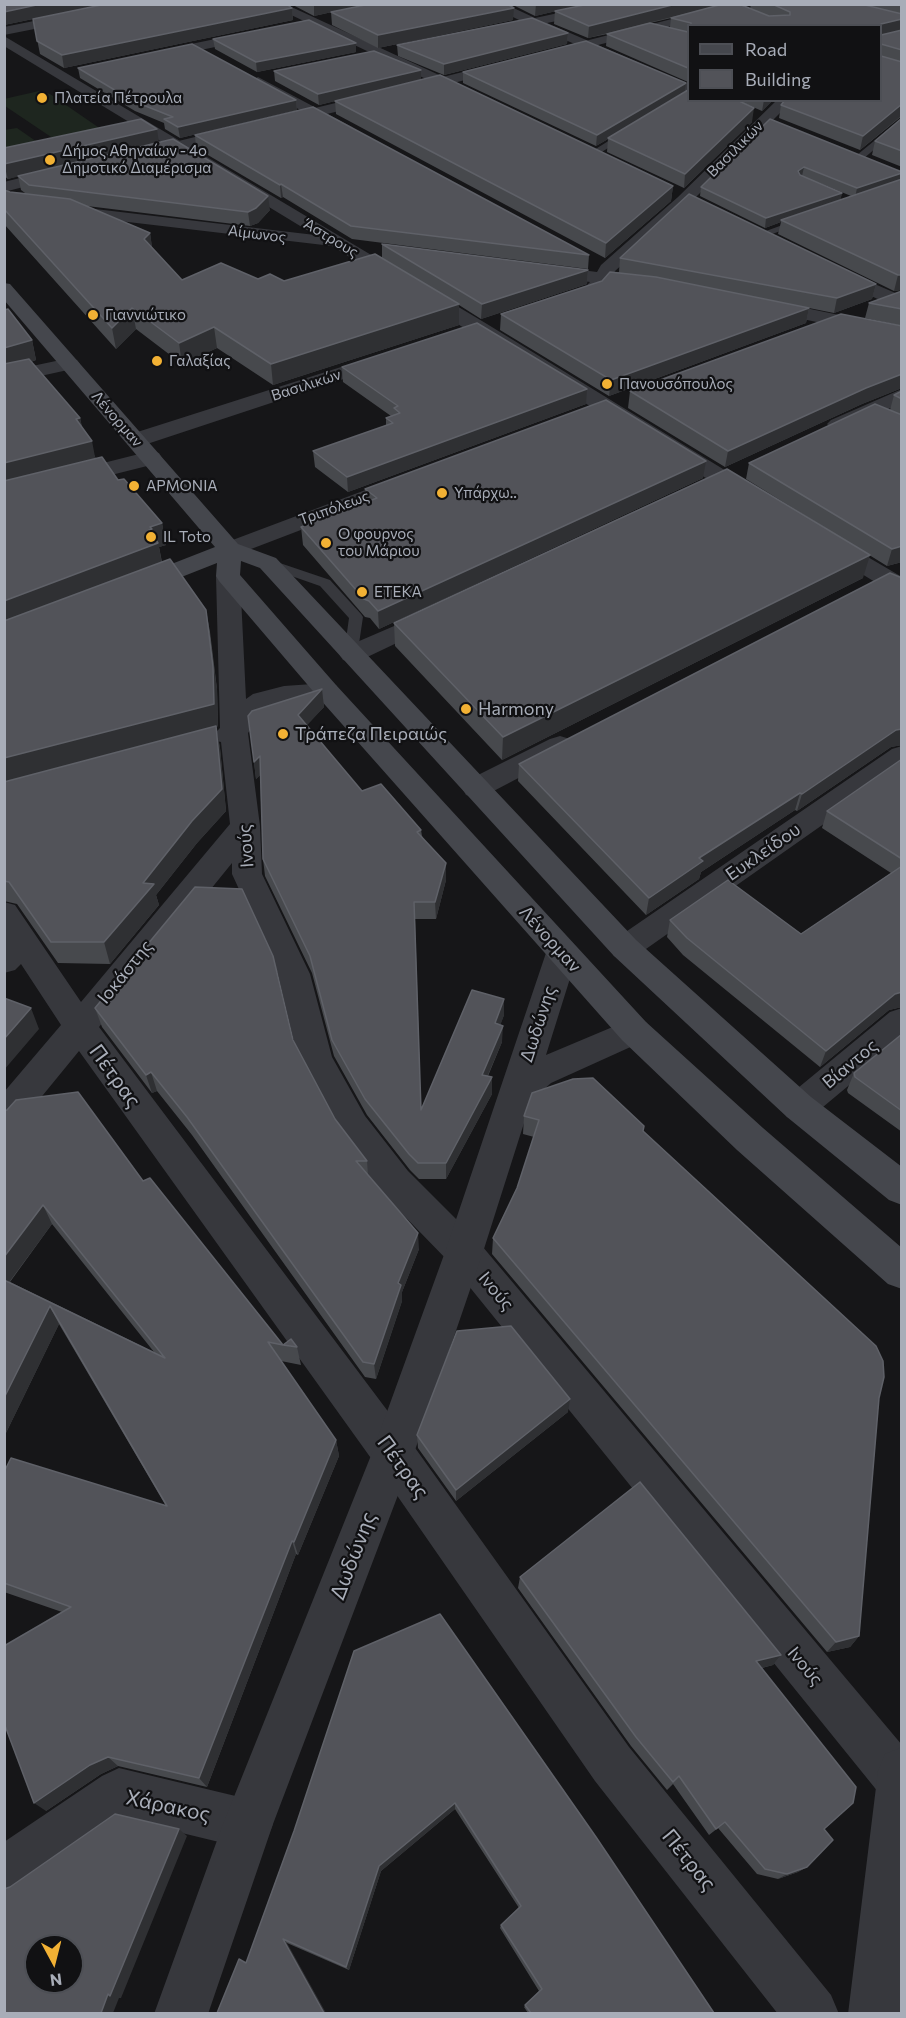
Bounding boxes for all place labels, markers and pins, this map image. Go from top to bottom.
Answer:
place label: Πλατεία Πέτρουλα [54,89,182,107]
marker: Πλατεία Πέτρουλα [35,91,49,105]
place label: Δήμος Αθηναίων - 4ο Δημοτικό Διαμέρισμα [62,142,211,177]
marker: Δήμος Αθηναίων - 4ο Δημοτικό Διαμέρισμα [43,153,57,167]
place label: Γιαννιώτικο [105,306,186,324]
marker: Γιαννιώτικο [86,308,100,322]
place label: Γαλαξίας [169,352,231,370]
marker: Γαλαξίας [150,354,164,368]
place label: Πανουσόπουλος [619,375,733,393]
marker: Πανουσόπουλος [600,377,614,391]
place label: ΑΡΜΟΝΙΑ [146,477,218,495]
marker: ΑΡΜΟΝΙΑ [127,479,141,493]
place label: Υπάρχω.. [454,484,517,502]
marker: Υπάρχω.. [435,486,449,500]
place label: Ο φουρνος του Μάριου [338,525,420,560]
place label: IL Toto [163,528,211,546]
marker: IL Toto [144,530,158,544]
marker: Ο φουρνος του Μάριου [319,536,333,550]
place label: ΕΤΕΚΑ [374,583,422,601]
marker: ΕΤΕΚΑ [355,585,369,599]
place label: Harmony [478,698,554,720]
marker: Harmony [459,702,473,716]
place label: Τράπεζα Πειραιώς [295,723,447,745]
marker: Τράπεζα Πειραιώς [276,727,290,741]

